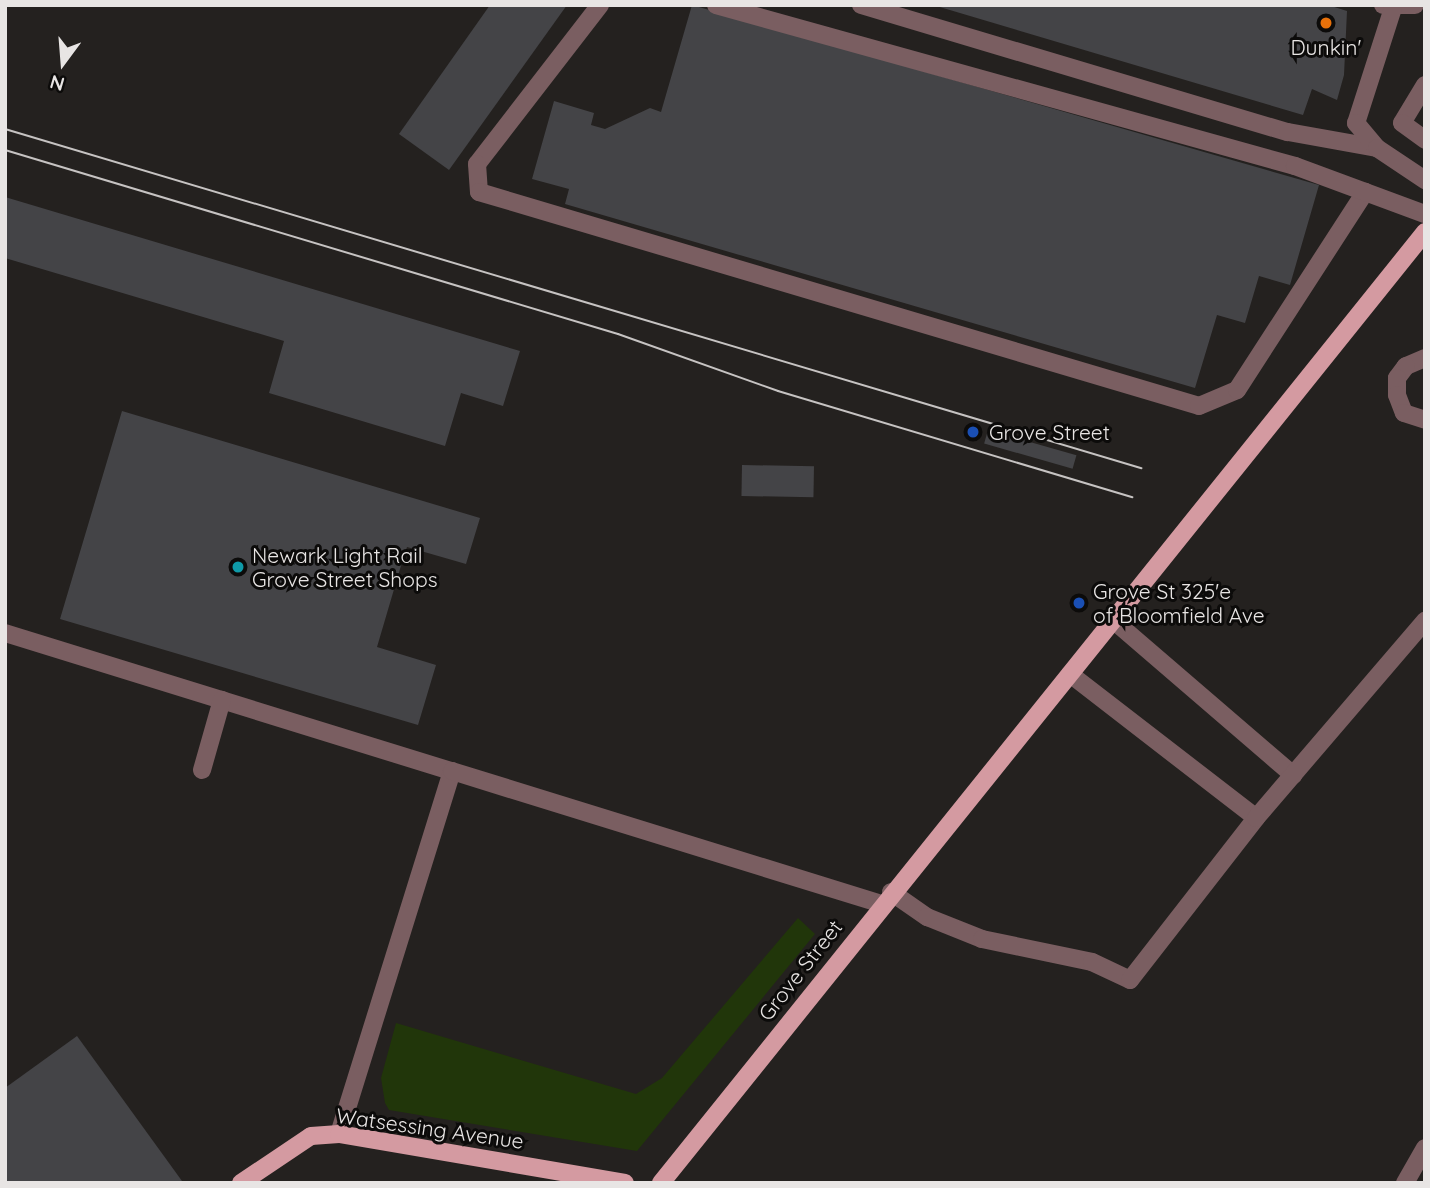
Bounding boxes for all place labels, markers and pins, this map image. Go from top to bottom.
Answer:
marker: Dunkin' [1318,15,1334,31]
place label: Dunkin' [1290,34,1362,60]
place label: Grove Street [989,419,1110,445]
marker: Grove Street [963,422,983,442]
place label: Newark Light Rail Grove Street Shops [252,542,438,592]
marker: Newark Light Rail Grove Street Shops [230,559,246,575]
place label: Grove St 325'e of Bloomfield Ave [1093,578,1265,628]
marker: Grove St 325'e of Bloomfield Ave [1071,595,1087,611]

